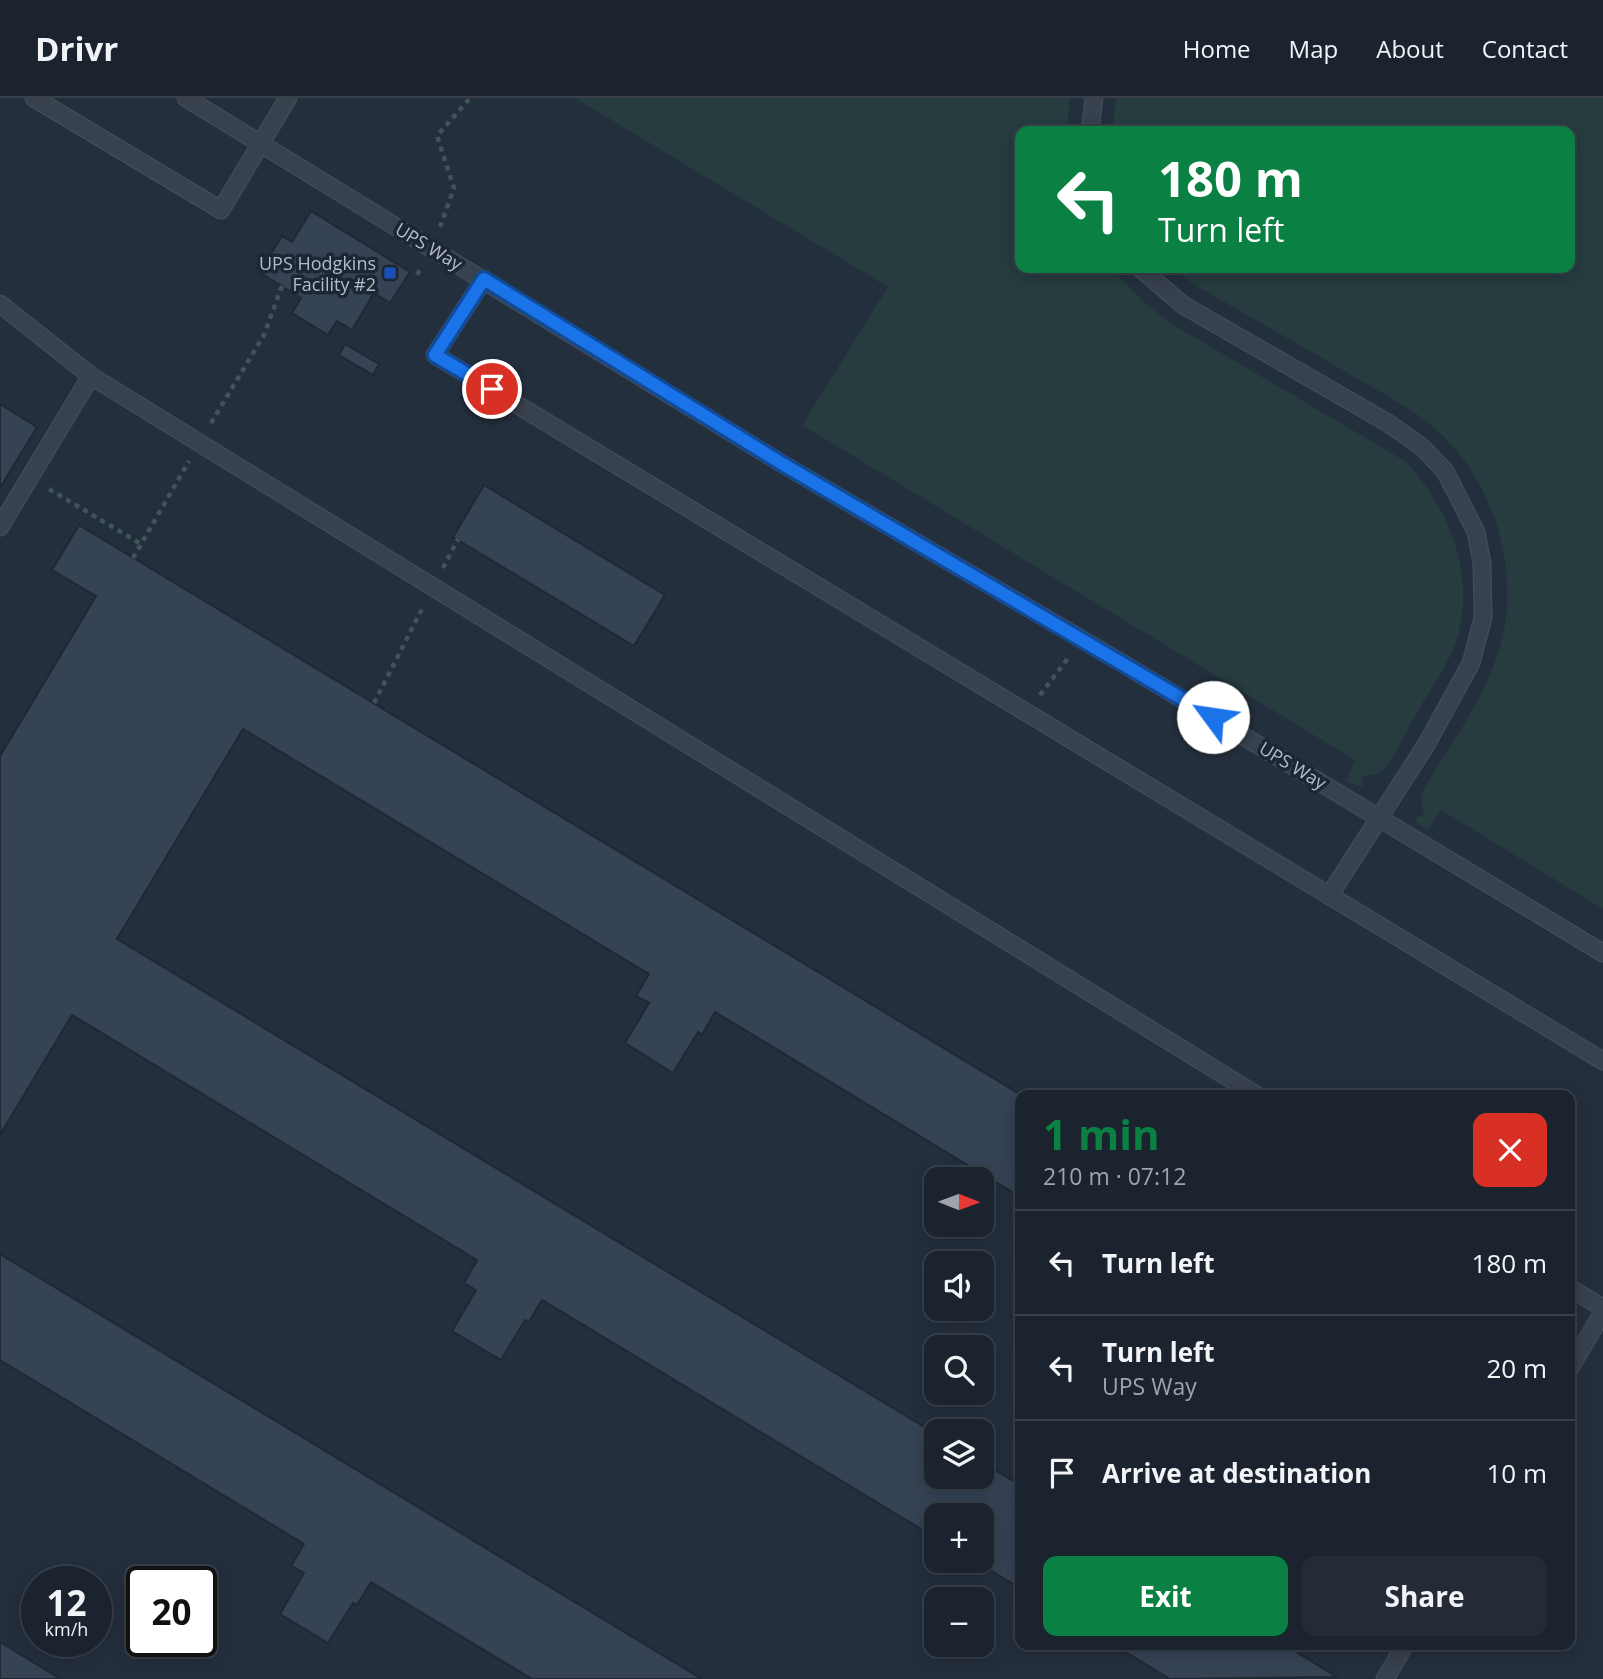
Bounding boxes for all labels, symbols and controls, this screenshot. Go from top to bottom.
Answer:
text: Drivr [35,26,118,71]
text: Home [1183,32,1251,65]
text: Map [1289,32,1338,65]
text: About [1376,32,1444,65]
text: Contact [1482,32,1568,65]
text: 180 m [1158,145,1303,211]
icon: left [1043,154,1134,245]
text: Turn left [1158,208,1284,251]
street label: UPS Way [391,217,468,276]
place label: UPS Hodgkins Facility #2 [259,251,376,296]
marker: UPS Hodgkins Facility #2 [382,265,398,281]
pin [462,359,522,419]
icon: arrive [473,370,511,408]
position arrow [1176,680,1250,754]
street label: UPS Way [1255,736,1332,795]
text: 1 min [1043,1105,1160,1162]
button: close [1473,1113,1547,1187]
text: 210 m · 07:12 [1043,1160,1186,1192]
north arrow [924,1167,994,1237]
map controls [924,1167,994,1657]
icon: left [1043,1244,1081,1282]
text: Turn left [1102,1245,1214,1281]
text: 180 m [1472,1245,1547,1281]
button: sound [924,1251,994,1321]
text: Turn left [1102,1334,1214,1370]
button: search [924,1335,994,1405]
icon: left [1043,1349,1081,1387]
text: 20 m [1486,1350,1547,1386]
text: UPS Way [1102,1370,1197,1402]
button: layers [924,1419,994,1489]
icon: arrive [1043,1454,1081,1492]
text: Arrive at destination [1102,1455,1371,1491]
text: 10 m [1486,1455,1547,1491]
button: + [924,1503,994,1573]
button: Exit [1043,1556,1288,1636]
button: Share [1302,1556,1547,1636]
speed limit sign: 20 [126,1566,217,1657]
text: 12 [46,1579,87,1626]
button: − [924,1587,994,1657]
text: km/h [45,1617,88,1641]

